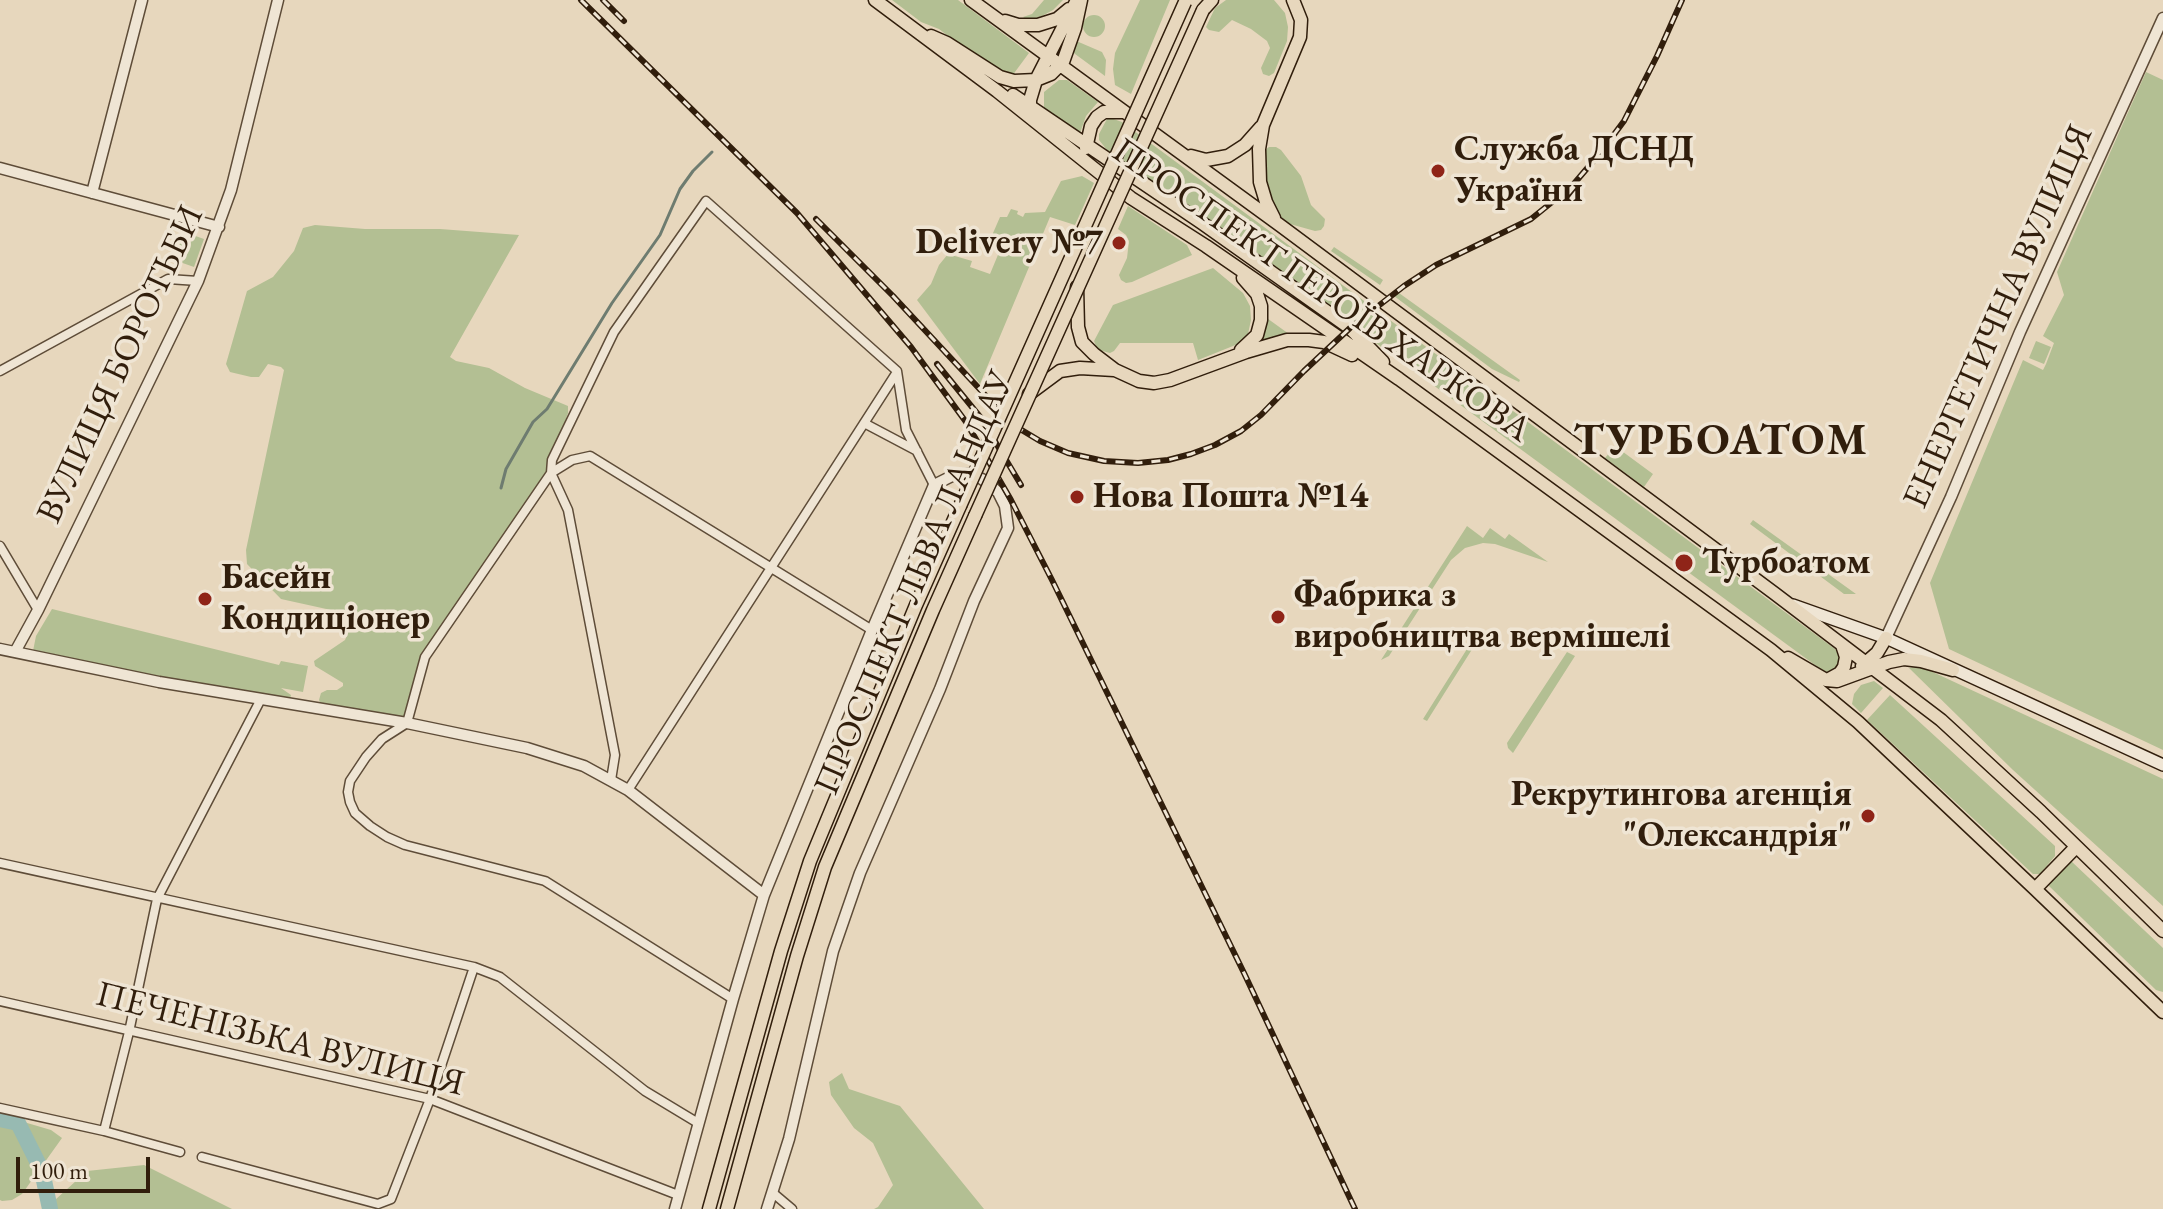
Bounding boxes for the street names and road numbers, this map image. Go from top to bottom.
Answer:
street label: ЕНЕРГЕТИЧНА ВУЛИЦЯ [1895,119,2103,515]
street label: ПРОСПЕКТ ГЕРОЇВ ХАРКОВА [1104,130,1538,452]
street label: ВУЛИЦЯ БОРОТЬБИ [29,200,213,530]
street label: ПРОСПЕКТ ЛЬВА ЛАНДАУ [806,364,1024,802]
street label: ПЕЧЕНІЗЬКА ВУЛИЦЯ [91,973,469,1107]

